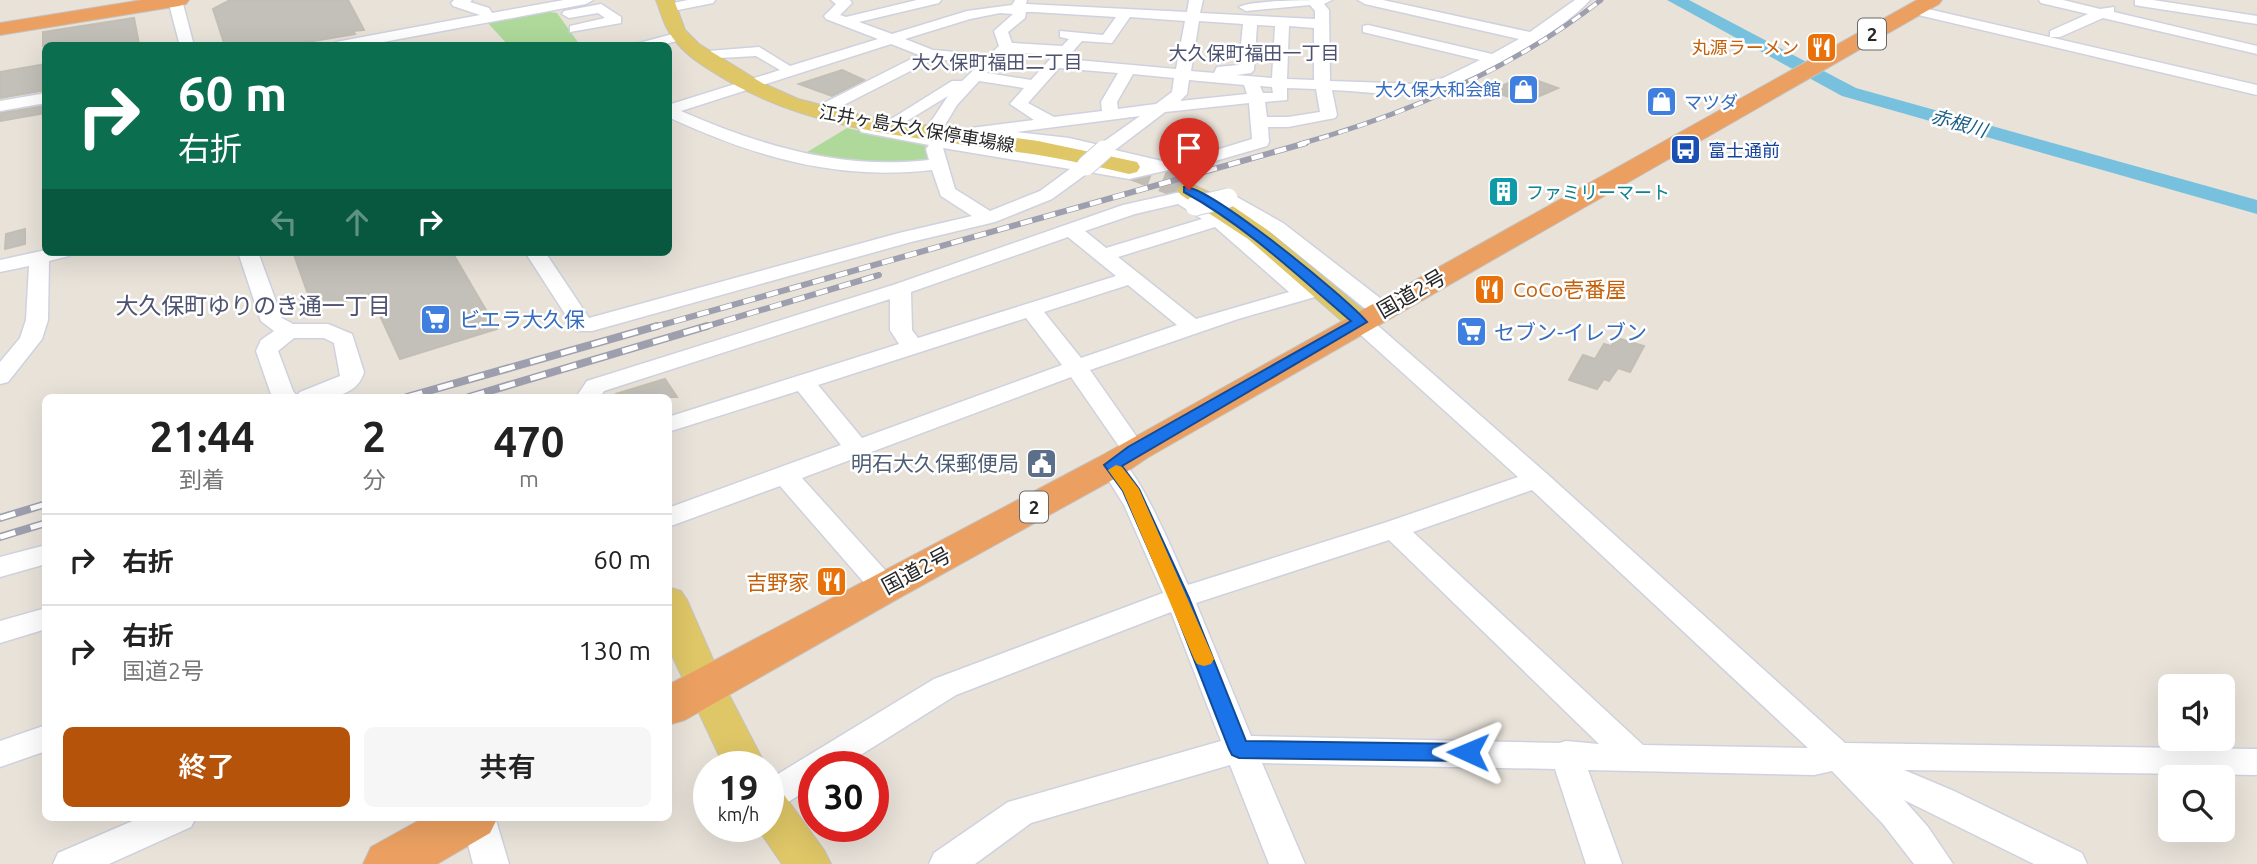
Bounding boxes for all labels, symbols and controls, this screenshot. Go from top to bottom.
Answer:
road number: 2 [1858,18,1886,50]
restaurant icon: 丸源ラーメン [1805,30,1839,64]
place label: 丸源ラーメン [1692,37,1799,57]
district label: 大久保町福田一丁目 [1168,42,1340,64]
district label: 大久保町福田二丁目 [911,51,1083,73]
text: 60 m [178,65,287,120]
icon: right [63,70,154,161]
shop icon: 大久保大和会館 [1507,72,1541,106]
place label: 大久保大和会館 [1375,79,1501,99]
shop icon: マツダ [1644,85,1678,119]
place label: マツダ [1684,92,1738,112]
street label: 江井ヶ島大久保停車場線 [818,101,1016,155]
water label: 赤根川 [1929,105,1991,142]
pin [1159,118,1219,190]
icon: arrive [1170,129,1208,167]
text: 右折 [178,130,242,166]
bus stop icon: 富士通前 [1668,133,1702,167]
place label: 富士通前 [1708,140,1780,160]
building icon: ファミリーマート [1486,175,1520,209]
place label: ファミリーマート [1526,182,1670,202]
icon: left [265,203,303,241]
icon: ahead [338,203,376,241]
icon: right [411,203,449,241]
street label: 国道2号 [1373,264,1449,322]
restaurant icon: CoCo壱番屋 [1473,272,1507,306]
place label: CoCo壱番屋 [1513,277,1626,301]
district label: 大久保町ゆりのき通一丁目 [115,293,391,318]
supermarket icon: ビエラ大久保 [419,302,453,336]
place label: ビエラ大久保 [459,307,585,331]
supermarket icon: セブン-イレブン [1454,315,1488,349]
place label: セブン-イレブン [1494,320,1647,344]
text: 21:44 [150,413,255,460]
text: 2 [362,413,386,460]
text: 470 [493,418,564,465]
public building icon: 明石大久保郵便局 [1025,446,1059,480]
place label: 明石大久保郵便局 [851,451,1019,475]
text: m [519,466,539,491]
text: 到着 [179,467,225,492]
text: 分 [363,467,386,492]
road number: 2 [1020,492,1048,522]
icon: right [63,541,101,579]
street label: 国道2号 [877,542,955,598]
text: 60 m [593,545,651,574]
text: 右折 [122,547,174,576]
restaurant icon: 吉野家 [815,565,849,599]
place label: 吉野家 [746,570,809,594]
text: 右折 [122,621,174,650]
icon: right [63,632,101,670]
text: 130 m [579,636,651,665]
text: 国道2号 [122,658,204,683]
map controls [2158,674,2235,842]
button: sound [2158,674,2235,751]
position arrow [1431,715,1505,789]
button: 終了 [63,727,350,807]
button: 共有 [364,727,651,807]
speed limit sign: 30 [798,751,889,842]
button: search [2158,765,2235,842]
text: 19 [719,767,758,807]
text: km/h [718,804,759,824]

